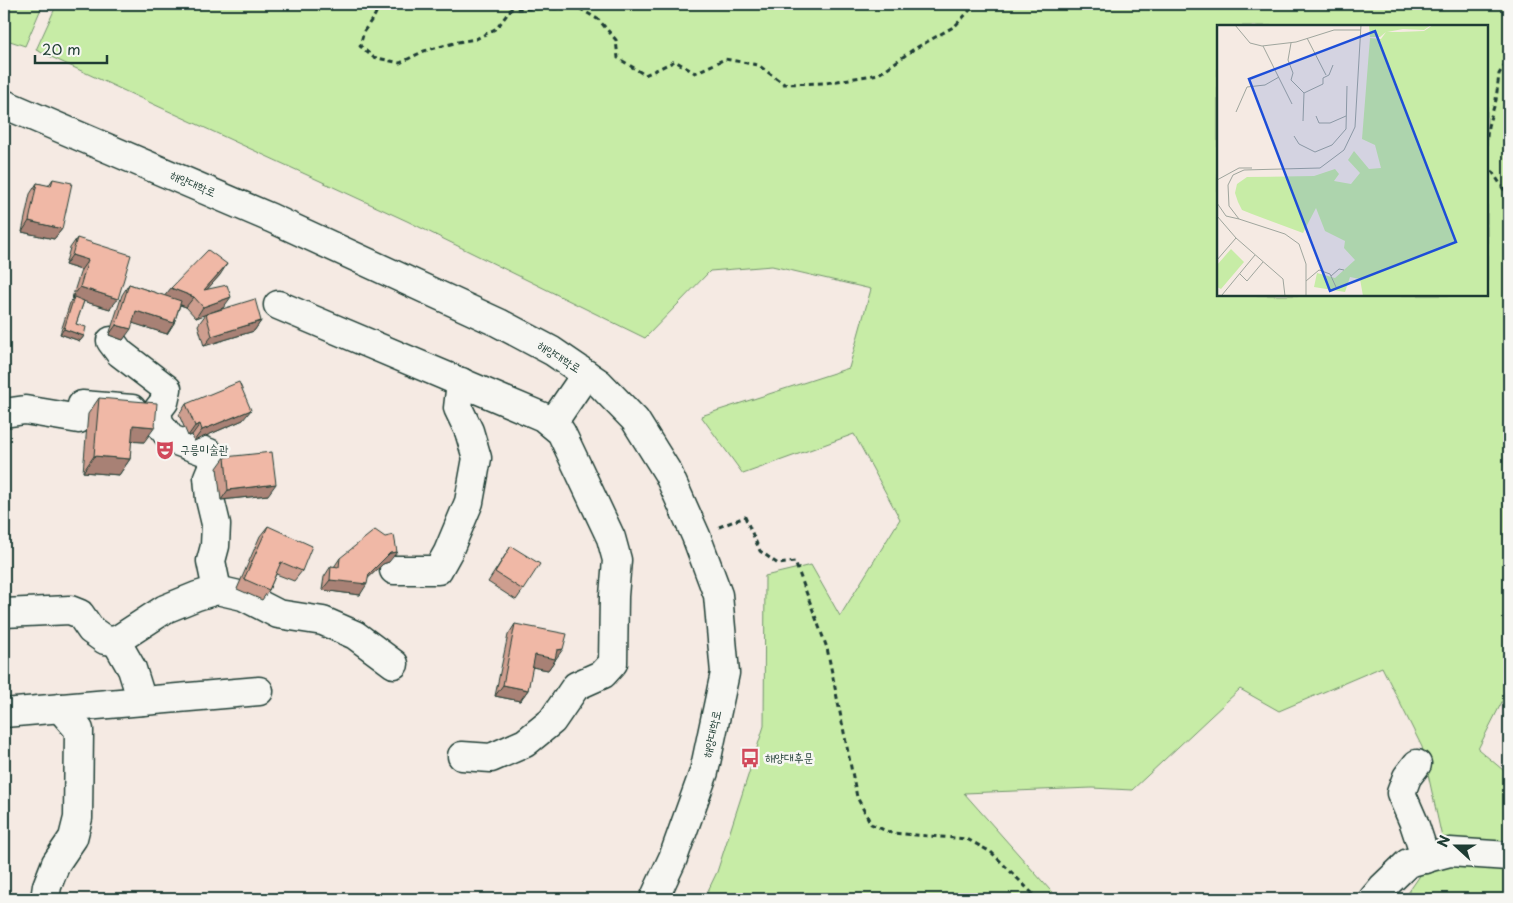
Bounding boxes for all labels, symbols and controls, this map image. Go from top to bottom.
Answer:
inset map [1217,25,1488,296]
scale bar [35,32,108,64]
text: 20 m [42,37,81,60]
street label: 해양대학로 [168,165,219,201]
street label: 해양대학로 [534,336,585,377]
theatre icon: 구릉미술관 [154,439,176,461]
place label: 구릉미술관 [180,440,229,458]
street label: 해양대학로 [697,708,725,759]
bus stop icon: 해양대후문 [739,747,761,769]
place label: 해양대후문 [765,748,813,766]
north arrow [1430,820,1480,870]
text: N [1432,832,1455,850]

